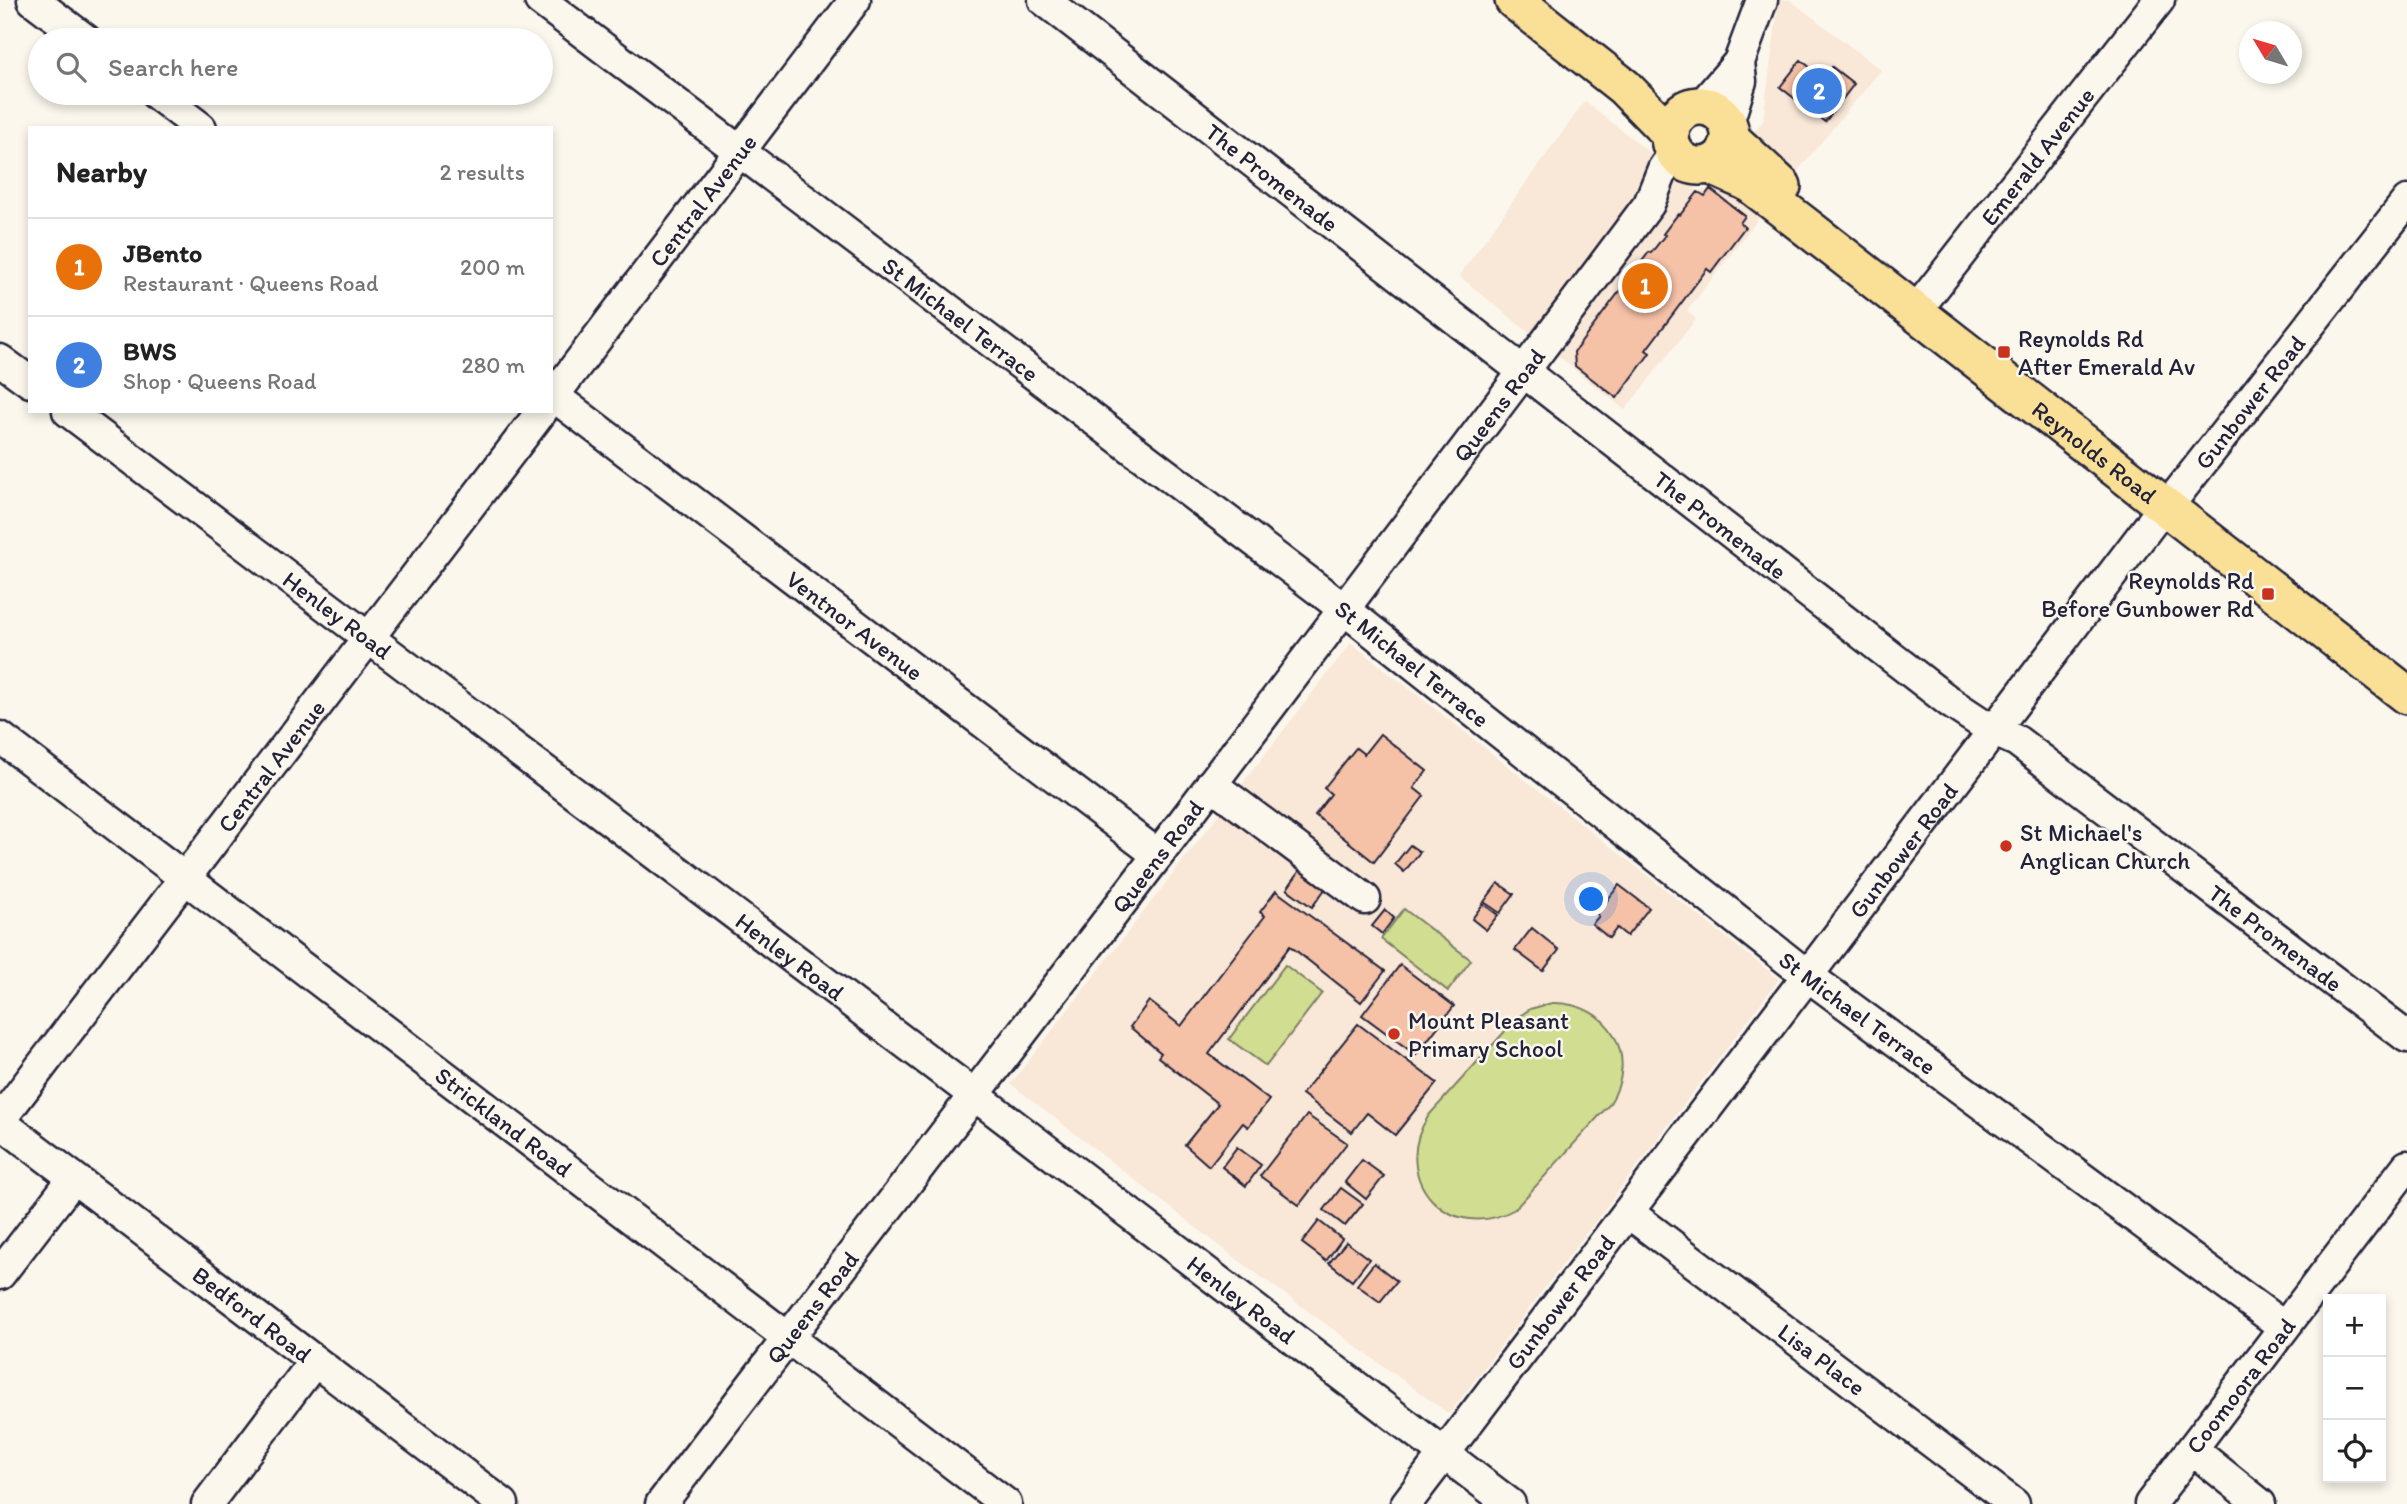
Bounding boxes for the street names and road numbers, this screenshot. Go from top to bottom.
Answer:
street label: Emerald Avenue [1974,81,2100,231]
street label: The Promenade [1200,116,1345,238]
street label: Central Avenue [643,128,762,272]
street label: St Michael Terrace [877,250,1045,387]
street label: Gunbower Road [2188,329,2311,475]
street label: Queens Road [1446,342,1551,467]
street label: Reynolds Road [2027,394,2163,509]
street label: The Promenade [1648,464,1793,585]
street label: Henley Road [278,564,398,665]
street label: Ventnor Avenue [781,564,929,686]
street label: St Michael Terrace [1330,593,1495,733]
street label: Central Avenue [211,694,331,838]
street label: Gunbower Road [1842,777,1963,924]
street label: Queens Road [1105,794,1209,918]
street label: The Promenade [2203,877,2349,998]
street label: Henley Road [730,906,851,1007]
street label: St Michael Terrace [1774,944,1942,1080]
street label: Strickland Road [430,1060,578,1183]
street label: Gunbower Road [1499,1228,1620,1375]
street label: Queens Road [759,1245,864,1369]
street label: Henley Road [1182,1249,1302,1350]
street label: Bedford Road [187,1259,318,1368]
street label: Coomoora Road [2179,1312,2301,1459]
street label: Lisa Place [1773,1317,1871,1401]

